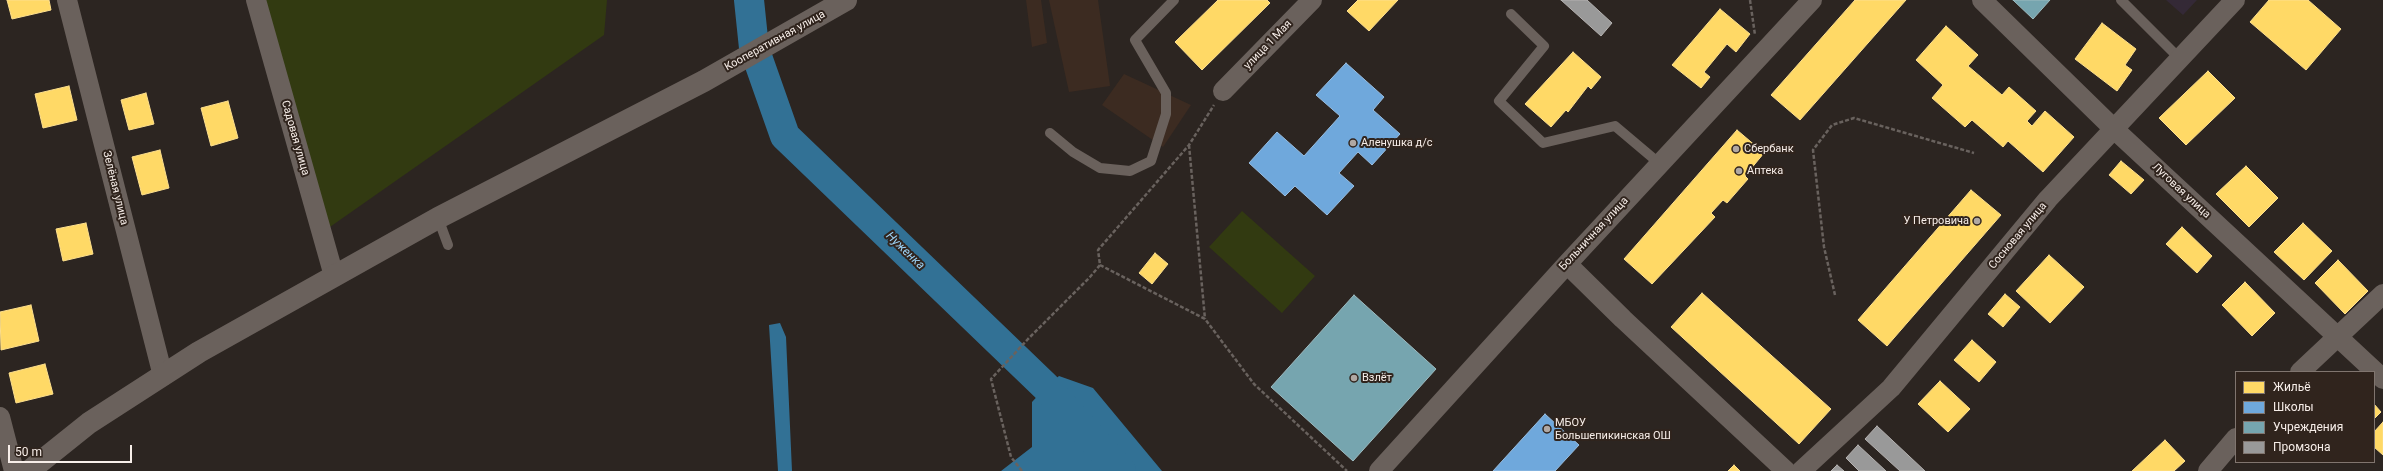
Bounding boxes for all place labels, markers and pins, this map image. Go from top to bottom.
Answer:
place label: Аленушка д/с [1361,136,1433,150]
marker: Аленушка д/с [1348,138,1358,148]
place label: Сбербанк [1744,142,1794,156]
marker: Сбербанк [1731,144,1741,154]
place label: Аптека [1747,164,1783,178]
marker: Аптека [1734,166,1744,176]
place label: У Петровича [1903,214,1969,228]
marker: У Петровича [1972,216,1982,226]
place label: Взлёт [1362,371,1392,385]
marker: Взлёт [1349,373,1359,383]
place label: МБОУ Большепикинская ОШ [1555,416,1671,442]
marker: МБОУ Большепикинская ОШ [1542,424,1552,434]

